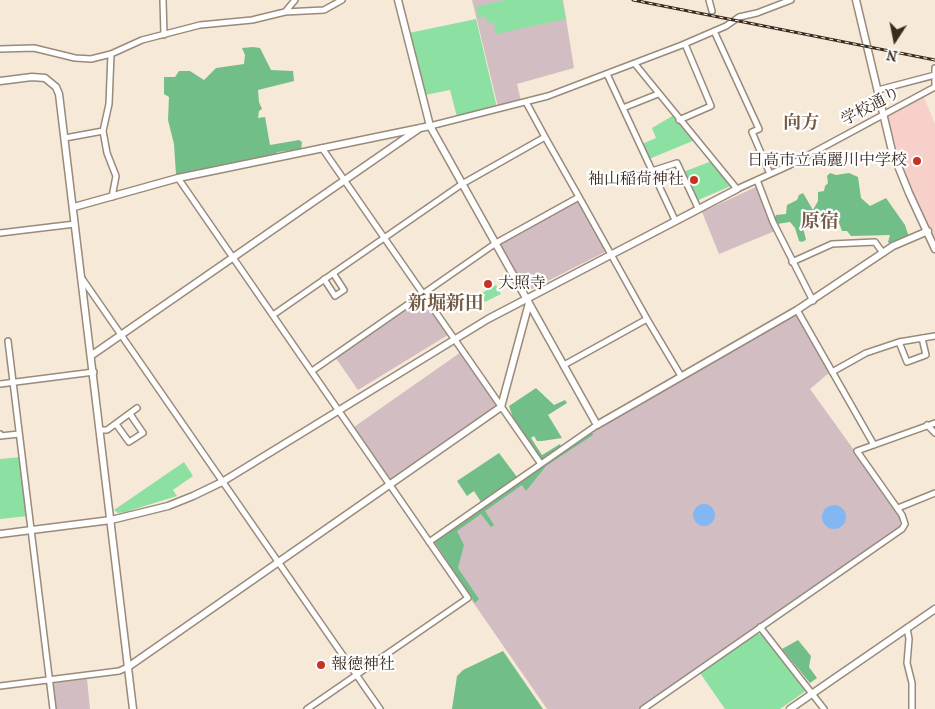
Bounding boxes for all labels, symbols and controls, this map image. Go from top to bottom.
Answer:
north arrow [870,15,920,65]
text: N [885,46,899,65]
street label: 学校通り [838,84,904,130]
district label: 向方 [783,113,819,135]
place label: 日高市立高麗川中学校 [747,151,907,171]
marker: 日高市立高麗川中学校 [911,155,923,167]
place label: 袖山稲荷神社 [588,170,684,190]
marker: 袖山稲荷神社 [688,174,700,186]
district label: 原宿 [801,211,839,233]
place label: 大照寺 [498,274,546,294]
marker: 大照寺 [482,278,494,290]
district label: 新堀新田 [408,293,484,315]
place label: 報徳神社 [331,655,395,675]
marker: 報徳神社 [315,659,327,671]

